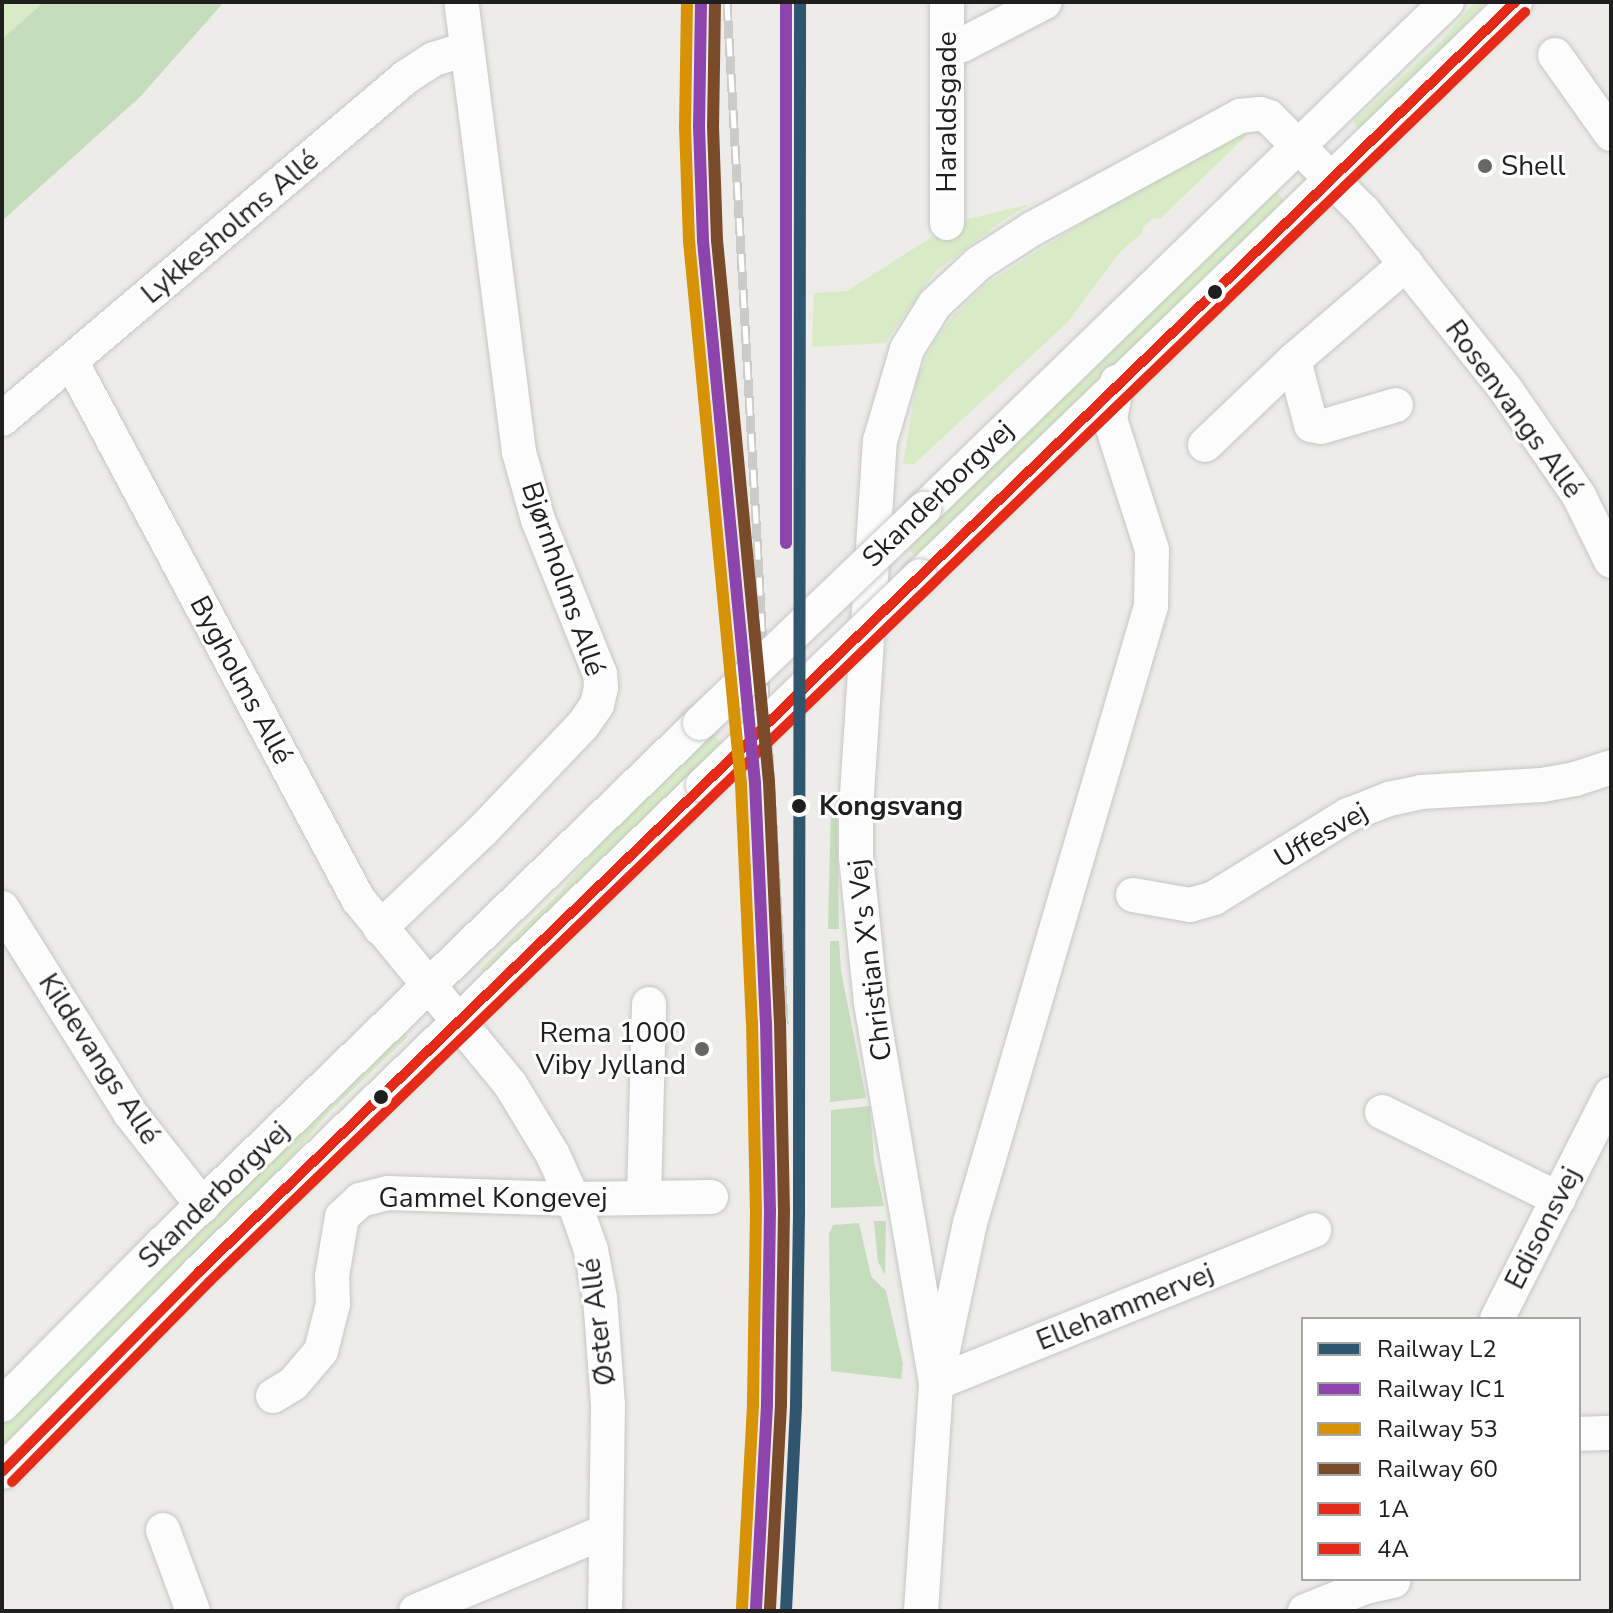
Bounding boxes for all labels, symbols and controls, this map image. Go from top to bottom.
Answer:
street label: Haraldsgade [930,31,964,193]
street label: Lykkesholms Allé [135,143,325,311]
place label: Shell [1501,149,1566,183]
marker: Shell [1476,157,1494,175]
unlabelled marker [1207,284,1223,300]
street label: Rosenvangs Allé [1438,313,1590,505]
street label: Skanderborgvej [855,414,1021,574]
street label: Bjørnholms Allé [514,477,612,681]
street label: Bygholms Allé [183,590,299,770]
place label: Kongsvang [819,789,963,823]
marker: Kongsvang [786,793,812,819]
street label: Uffesvej [1268,795,1374,875]
street label: Christian X's Vej [841,857,899,1063]
street label: Kildevangs Allé [31,967,167,1151]
place label: Rema 1000 Viby Jylland [535,1016,686,1082]
marker: Rema 1000 Viby Jylland [693,1040,711,1058]
unlabelled marker [373,1089,389,1105]
street label: Skanderborgvej [131,1115,297,1275]
street label: Edisonsvej [1498,1161,1588,1295]
street label: Gammel Kongevej [379,1181,607,1215]
street label: Øster Allé [574,1256,622,1388]
street label: Ellehammervej [1032,1256,1218,1358]
legend [1301,1317,1581,1581]
text: Railway L2 [1377,1333,1497,1365]
text: Railway IC1 [1377,1373,1506,1405]
text: Railway 53 [1377,1413,1498,1445]
text: Railway 60 [1377,1453,1498,1485]
text: 1A [1377,1493,1409,1525]
text: 4A [1377,1533,1409,1565]

